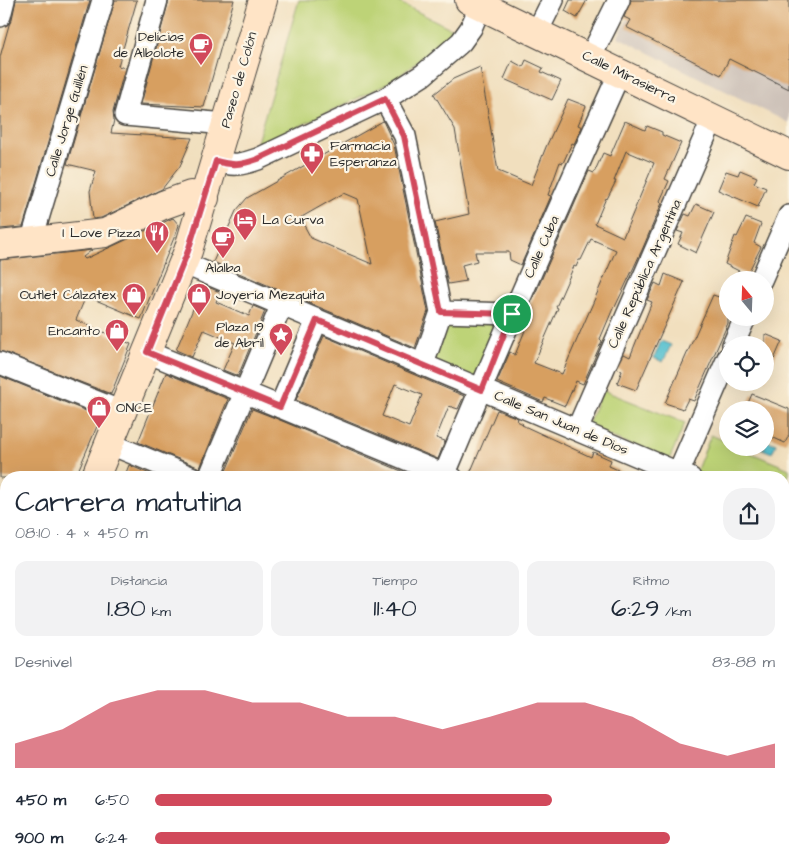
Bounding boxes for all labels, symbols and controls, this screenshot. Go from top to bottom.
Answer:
place label: Delicias de Albolote [113,27,184,63]
street label: Paseo de Colón [216,29,262,131]
cafe icon: Delicias de Albolote [188,32,214,66]
street label: Calle Mirasierra [579,46,679,108]
street label: Calle Jorge Guillén [40,63,94,179]
place label: Farmacia Esperanza [330,136,397,172]
pharmacy icon: Farmacia Esperanza [299,141,325,175]
street label: Calle República Argentina [603,196,687,352]
hotel icon: La Curva [232,207,258,241]
place label: La Curva [262,210,324,230]
street label: Calle Cuba [519,213,565,281]
restaurant icon: I Love Pizza [144,220,170,254]
place label: I Love Pizza [62,223,140,243]
cafe icon: Alalba [210,225,236,259]
place label: Alalba [205,258,241,278]
north arrow [719,271,774,326]
map controls [719,271,774,456]
shop icon: Outlet Cálzatex [121,282,147,316]
shop icon: Joyería Mezquita [186,282,212,316]
place label: Outlet Cálzatex [20,285,116,305]
place label: Joyería Mezquita [216,285,324,305]
pin [491,293,533,335]
icon: arrive [498,300,526,328]
place label: Plaza 19 de Abril [215,317,264,353]
shop icon: Encanto [104,318,130,352]
place label: Encanto [48,321,100,341]
place icon: Plaza 19 de Abril [268,322,294,356]
button: locate [719,336,774,391]
street label: Calle San Juan de Dios [491,386,631,460]
shop icon: ONCE [86,395,112,429]
place label: ONCE [116,398,153,418]
button: layers [719,401,774,456]
text: Carrera matutina [15,483,241,522]
button: share [723,488,775,540]
text: 08:10 · 4 × 450 m [15,522,148,544]
text: Distancia [111,571,167,591]
text: Tiempo [373,571,417,591]
text: Ritmo [633,571,669,591]
text: 1.80 [107,591,146,626]
text: 11:40 [373,591,417,626]
text: 6:29 [611,591,659,626]
text: km [146,602,171,622]
text: /km [659,602,691,622]
text: Desnivel [15,651,72,673]
text: 83–88 m [712,651,775,673]
text: 450 m [15,789,66,811]
text: 6:50 [95,789,129,811]
text: 900 m [15,827,63,849]
text: 6:24 [95,827,128,849]

